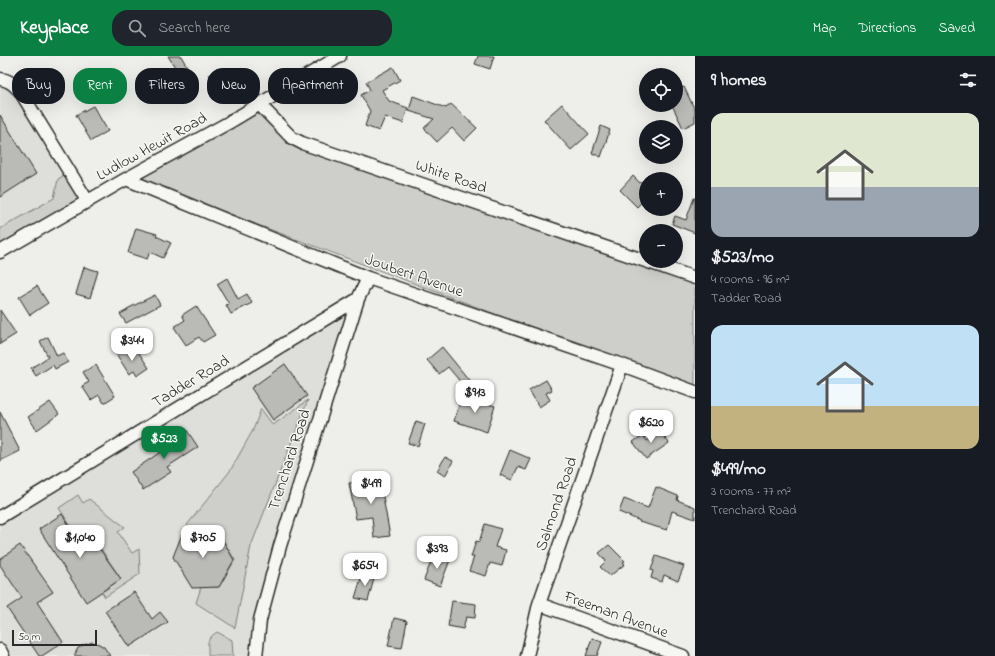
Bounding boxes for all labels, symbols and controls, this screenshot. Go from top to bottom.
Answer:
search box [112,10,392,46]
text: Keyplace [20,15,88,42]
icon: search [126,17,148,39]
text: Search here [158,17,230,39]
text: Map [813,18,836,39]
text: Directions [858,18,916,39]
text: Saved [938,18,975,39]
chip: Buy [12,68,65,104]
chip: Rent [73,68,127,104]
chip: Filters [135,68,199,104]
chip: New [207,68,260,104]
chip: Apartment [268,68,358,104]
map controls [639,68,683,268]
button: locate [639,68,683,112]
text: 9 homes [711,68,767,93]
icon: filters [957,69,979,91]
street label: Ludlow Hewit Road [92,107,212,187]
button: layers [639,120,683,164]
icon: home [809,139,881,211]
street label: White Road [412,154,490,200]
button: + [639,172,683,216]
button: − [639,224,683,268]
text: $523/mo [711,245,774,270]
street label: Joubert Avenue [361,248,467,304]
text: 4 rooms · 96 m² [711,270,790,289]
text: Tadder Road [711,289,781,308]
pin: $344 [108,328,156,362]
text: $344 [120,331,144,350]
street label: Tadder Road [148,349,234,415]
icon: home [809,351,881,423]
pin: $913 [451,380,499,414]
text: $913 [464,383,486,402]
street label: Trenchard Road [262,406,318,514]
pin: $620 [627,410,675,444]
text: $620 [638,413,664,432]
pin: $523 [140,426,188,460]
text: $523 [150,429,178,448]
street label: Salmond Road [530,454,584,554]
text: $499/mo [711,457,766,482]
pin: $499 [347,471,395,505]
text: $499 [360,474,382,493]
text: 3 rooms · 77 m² [711,482,791,501]
text: Trenchard Road [711,501,797,520]
pin: $1,040 [47,525,113,559]
pin: $705 [179,525,227,559]
text: $1,040 [65,528,95,547]
text: $705 [190,528,216,547]
pin: $393 [413,536,461,570]
text: $393 [426,539,448,558]
pin: $654 [341,553,389,587]
text: $654 [352,556,378,575]
street label: Freeman Avenue [560,585,672,645]
scale bar [12,628,97,647]
text: 50 m [18,629,40,645]

